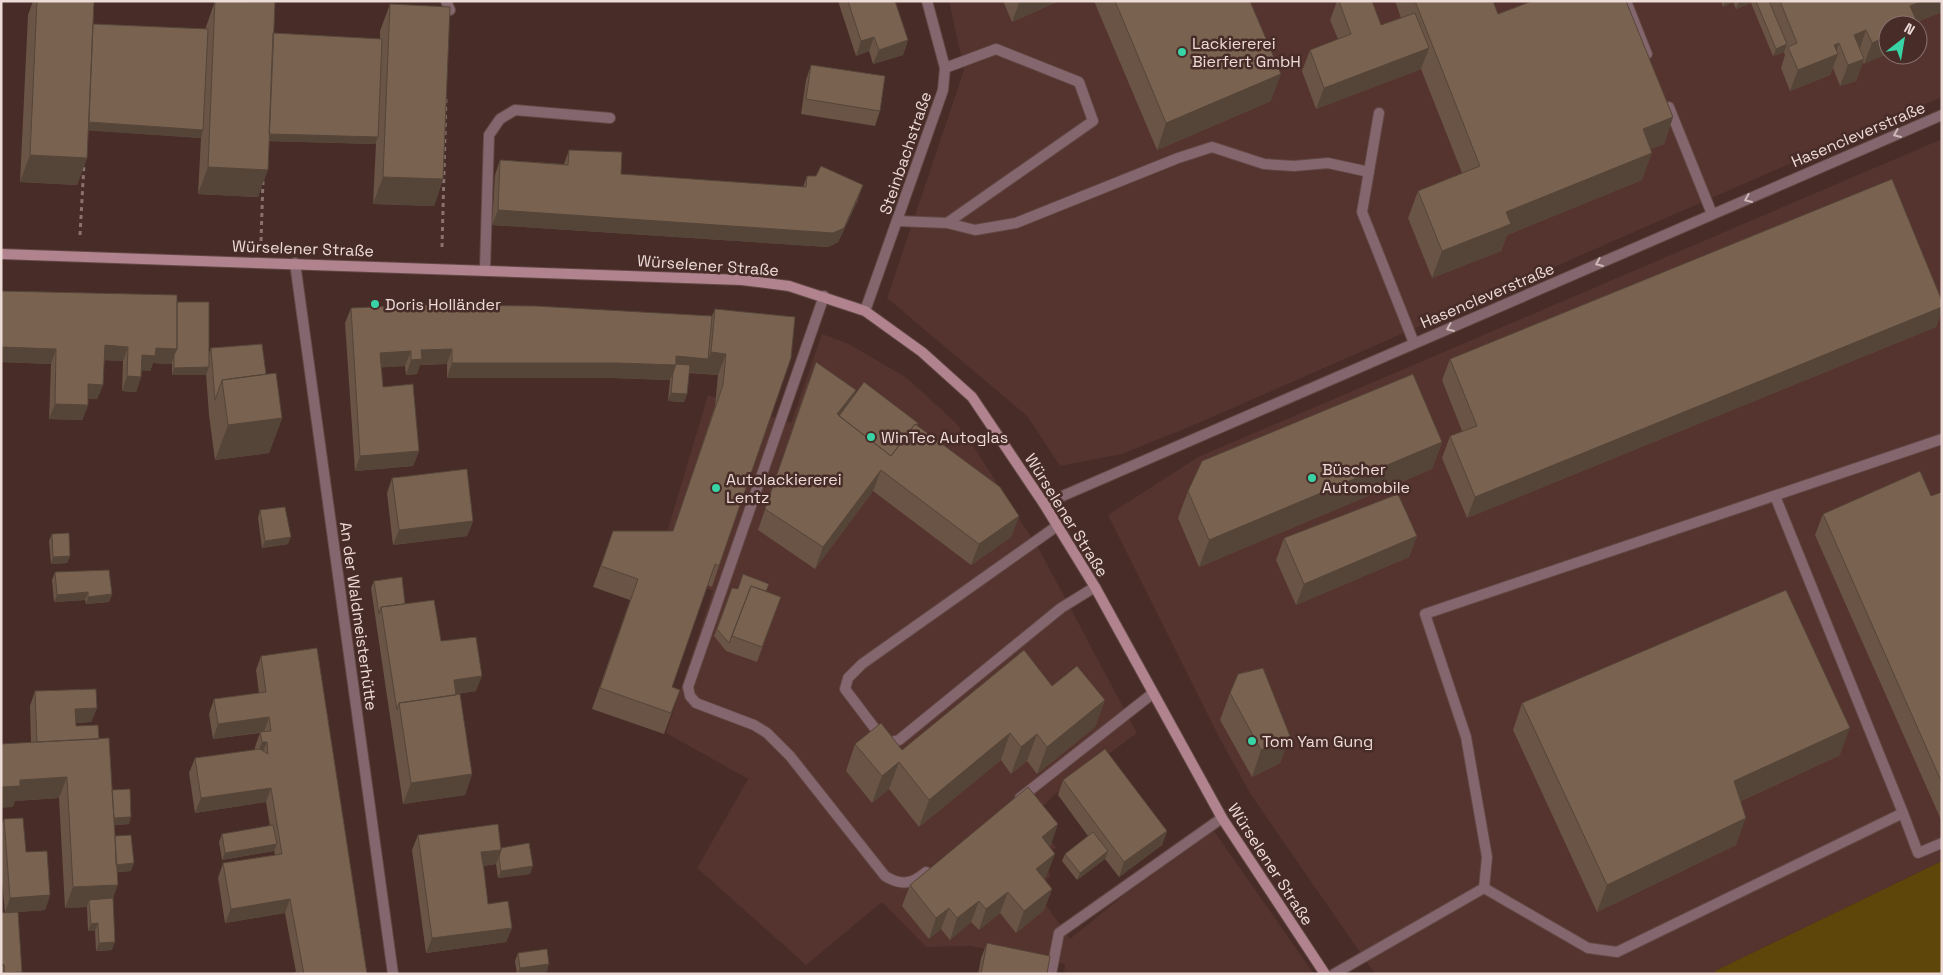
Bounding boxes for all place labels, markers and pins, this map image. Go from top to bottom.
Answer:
place label: Lackiererei Bierfert GmbH [1192,33,1301,72]
marker: Lackiererei Bierfert GmbH [1176,46,1188,58]
place label: Doris Holländer [385,294,501,315]
marker: Doris Holländer [369,298,381,310]
place label: WinTec Autoglas [881,427,1008,448]
marker: WinTec Autoglas [865,431,877,443]
place label: Büscher Automobile [1322,459,1410,498]
place label: Autolackiererei Lentz [726,469,842,508]
marker: Büscher Automobile [1306,472,1318,484]
marker: Autolackiererei Lentz [710,482,722,494]
place label: Tom Yam Gung [1262,731,1373,752]
marker: Tom Yam Gung [1246,735,1258,747]

